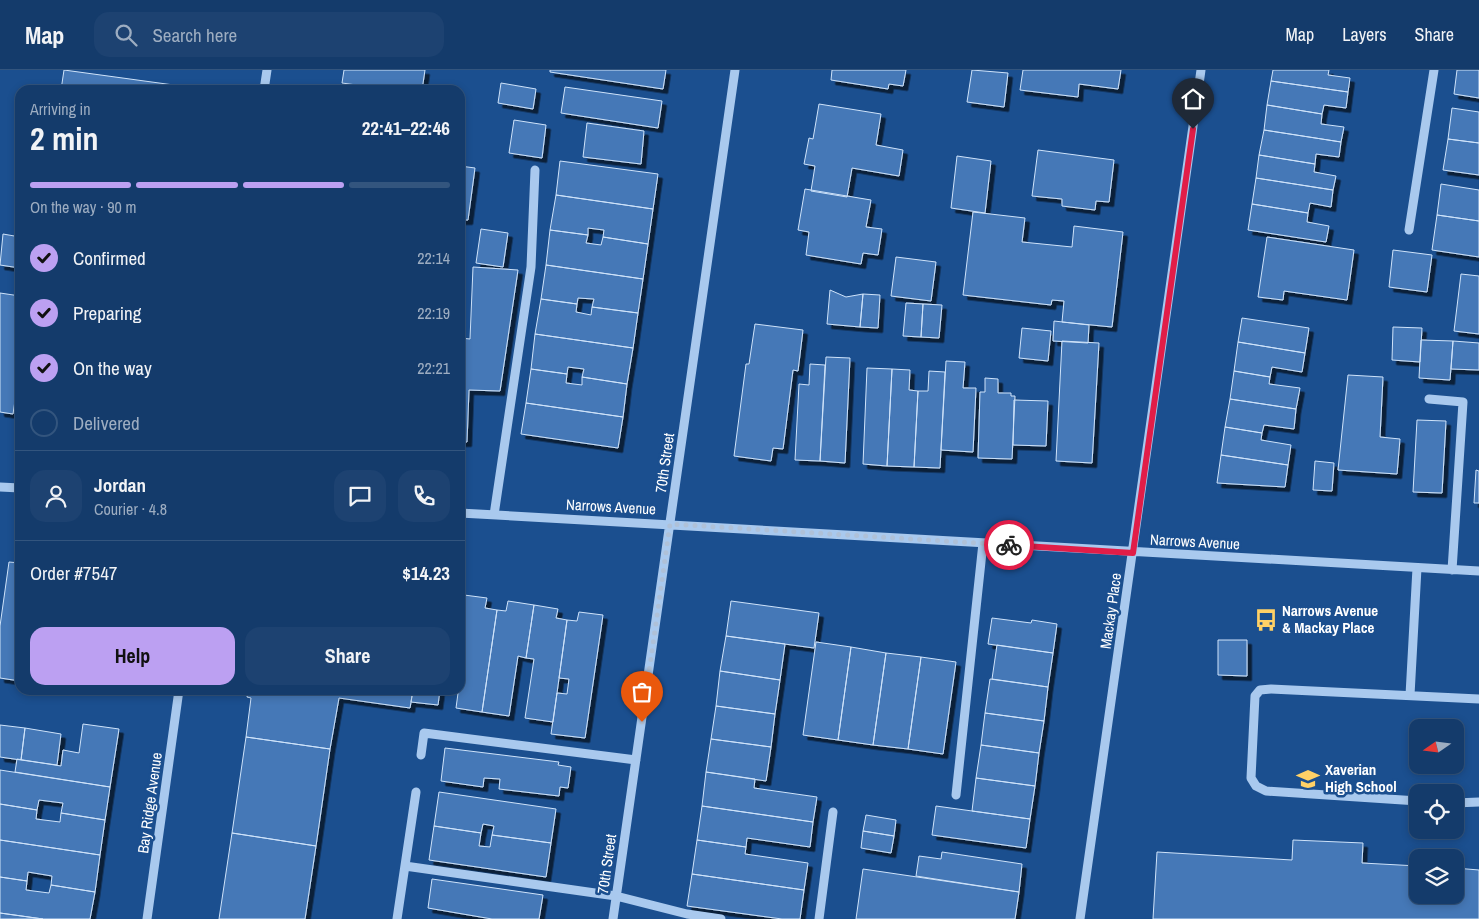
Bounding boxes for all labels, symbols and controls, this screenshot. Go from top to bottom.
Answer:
search box [94,12,444,57]
text: Map [25,19,64,51]
icon: search [112,21,140,49]
text: Search here [152,22,237,48]
text: Map [1286,22,1314,47]
text: Layers [1342,22,1387,47]
text: Share [1415,22,1454,47]
pin [1172,78,1214,129]
icon: home [1179,85,1207,113]
text: Arriving in [30,98,91,120]
text: 22:41–22:46 [362,115,450,141]
text: 2 min [30,117,99,160]
text: On the way · 90 m [30,196,136,218]
icon: check [30,244,58,272]
text: Confirmed [73,245,146,271]
text: 22:14 [417,247,450,269]
icon: check [30,299,58,327]
text: Preparing [73,300,141,326]
text: 22:19 [417,302,450,324]
icon: check [30,354,58,382]
text: On the way [73,355,152,381]
text: 22:21 [417,357,450,379]
text: Delivered [73,410,140,436]
street label: 70th Street [650,431,679,494]
button: person [30,470,82,522]
button: chat [334,470,386,522]
button: phone [398,470,450,522]
text: Jordan [94,472,146,498]
street label: Narrows Avenue [566,494,657,519]
text: Courier · 4.8 [94,498,167,520]
courier [984,520,1034,570]
street label: Narrows Avenue [1150,529,1241,554]
icon: bike [995,531,1023,559]
text: Order #7547 [30,560,117,586]
text: $14.23 [402,560,450,586]
street label: Mackay Place [1095,571,1126,650]
place label: Narrows Avenue & Mackay Place [1282,600,1378,638]
bus stop icon: Narrows Avenue & Mackay Place [1253,607,1279,633]
button: Help [30,627,235,685]
button: Share [245,627,450,685]
pin [621,671,663,722]
icon: bag [628,678,656,706]
north arrow [1409,719,1464,774]
map controls [1409,719,1464,904]
street label: Bay Ridge Avenue [132,751,167,855]
place label: Xaverian High School [1325,759,1397,797]
school or university icon: Xaverian High School [1295,766,1321,792]
button: locate [1409,784,1464,839]
street label: 70th Street [592,832,621,895]
button: layers [1409,849,1464,904]

